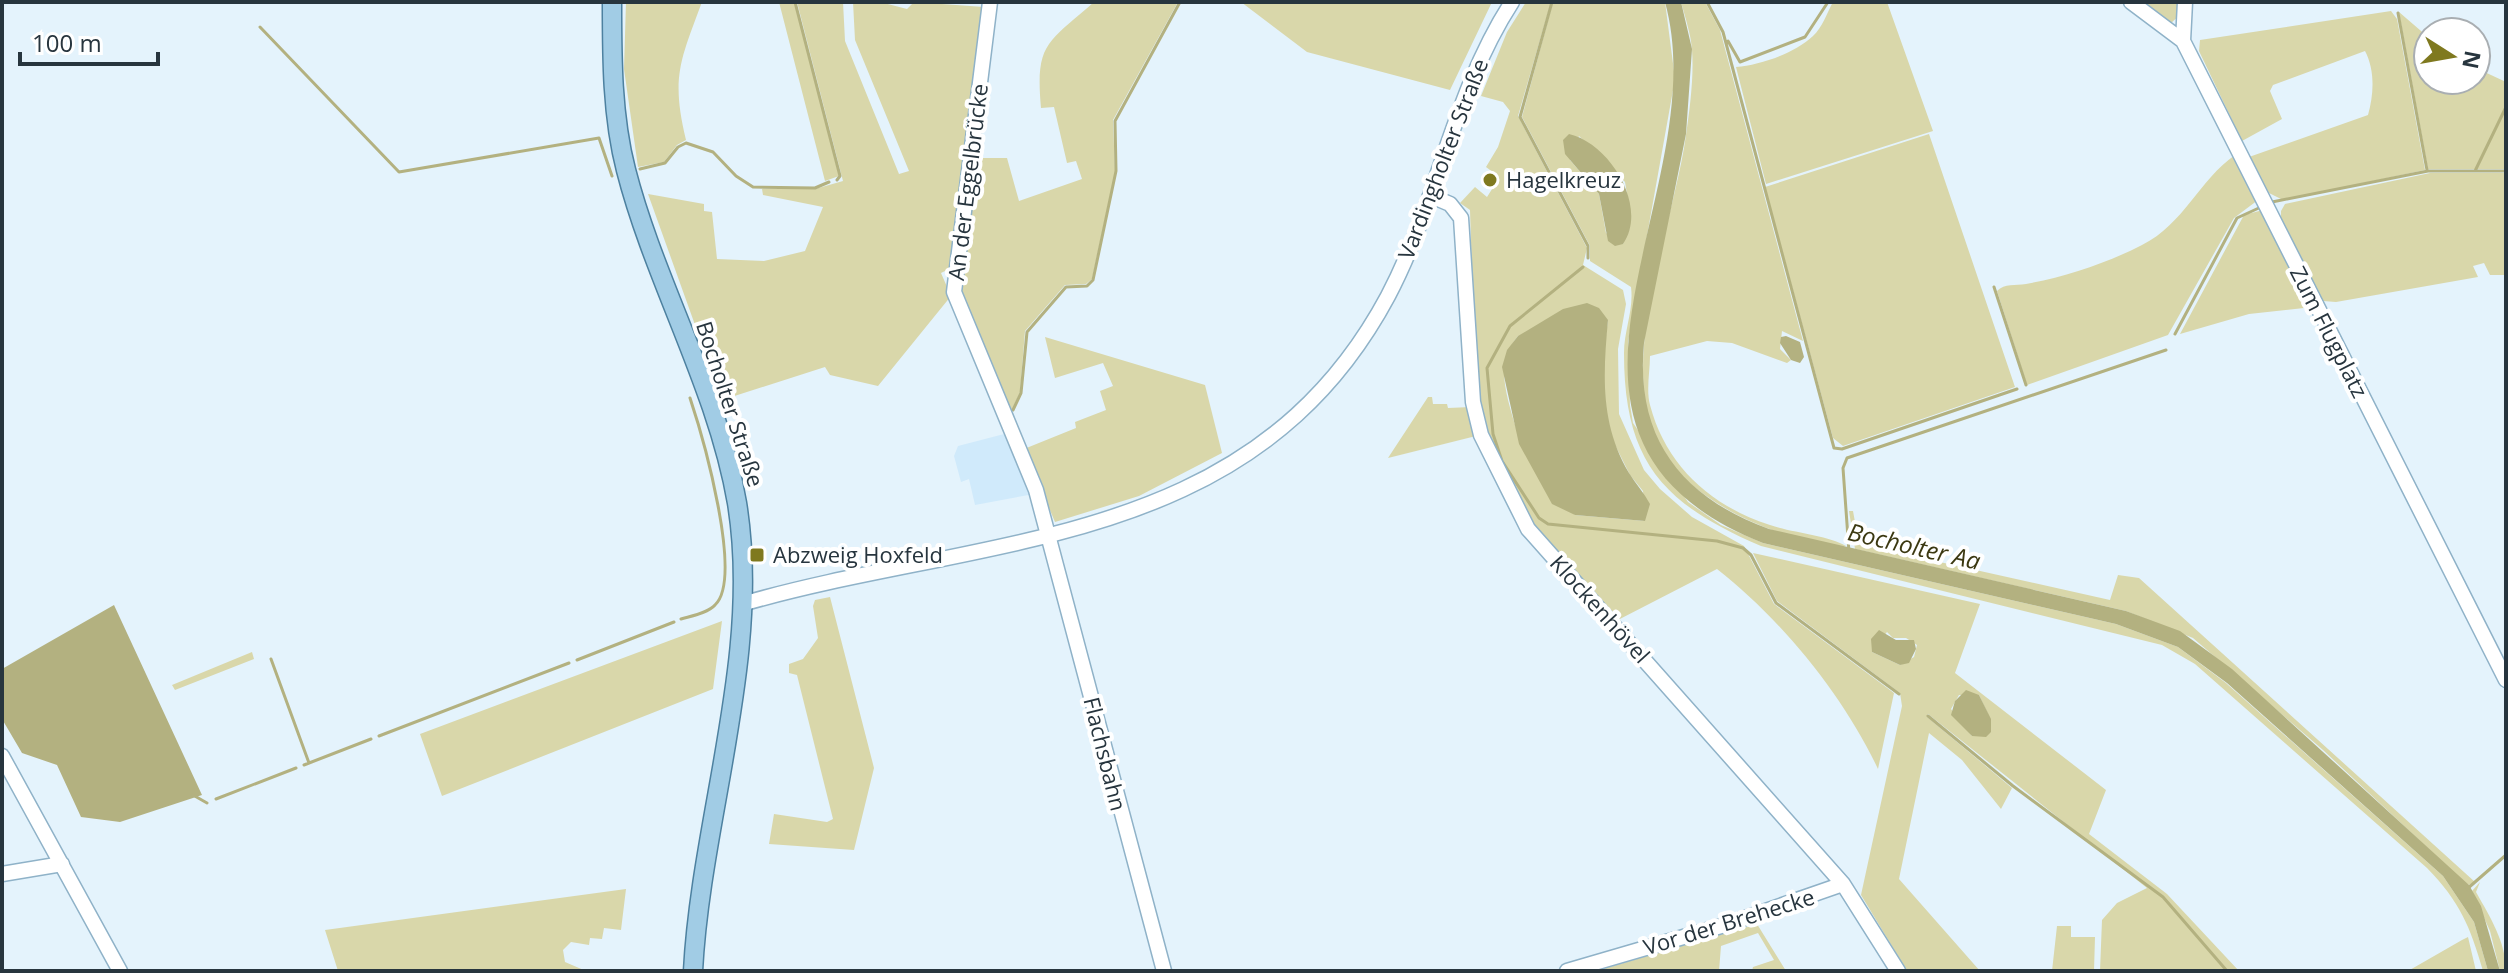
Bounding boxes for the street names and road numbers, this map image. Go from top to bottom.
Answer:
street label: Vardingholter Straße [1390,54,1494,264]
street label: An der Eggelbrücke [940,82,994,282]
street label: Zum Flugplatz [2284,261,2376,402]
street label: Bocholter Straße [690,317,772,490]
street label: Klockenhövel [1544,548,1657,669]
street label: Flachsbahn [1077,694,1135,814]
street label: Vor der Brehecke [1639,881,1818,961]

